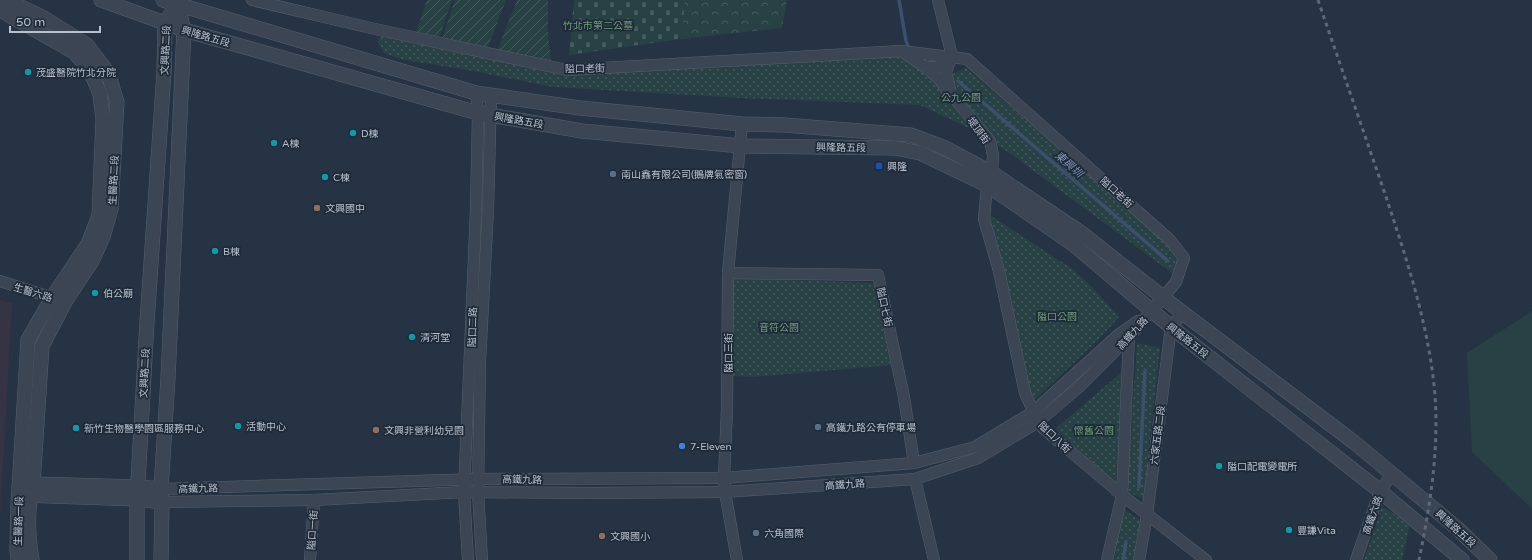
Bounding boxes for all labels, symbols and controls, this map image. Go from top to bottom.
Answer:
scale bar [10,8,100,34]
text: 50 m [16,15,45,29]
park label: 竹北市第二公墓 [563,20,633,32]
street label: 興隆路五段 [180,24,231,50]
street label: 文興路二段 [159,25,173,75]
street label: 隘口老街 [565,63,605,75]
marker: 茂盛醫院竹北分院 [23,67,33,77]
place label: 茂盛醫院竹北分院 [36,67,116,79]
park label: 公九公園 [941,92,981,104]
street label: 興隆路五段 [493,111,544,131]
street label: 堤頂街 [965,115,992,146]
marker: D棟 [348,128,358,138]
place label: D棟 [361,128,379,140]
marker: A棟 [269,138,279,148]
place label: A棟 [282,138,299,150]
street label: 興隆路五段 [816,142,866,154]
water label: 東興圳 [1052,149,1087,181]
street label: 生醫路二段 [107,155,121,205]
marker: 興隆 [874,161,884,171]
place label: 興隆 [887,161,907,173]
marker: 南山鑫有限公司(鵝牌氣密窗) [608,169,618,179]
place label: 南山鑫有限公司(鵝牌氣密窗) [621,169,747,181]
marker: C棟 [320,172,330,182]
place label: C棟 [333,172,350,184]
street label: 隘口老街 [1097,175,1135,211]
marker: 文興國中 [312,203,322,213]
place label: 文興國中 [325,203,365,215]
marker: B棟 [210,246,220,256]
place label: B棟 [223,246,240,258]
street label: 生醫六路 [12,281,54,305]
street label: 隘口七街 [874,286,894,328]
marker: 伯公廟 [90,288,100,298]
place label: 伯公廟 [103,288,133,300]
street label: 隘口二路 [466,307,480,347]
park label: 隘口公園 [1037,311,1077,323]
street label: 高鐵九路 [1115,315,1151,353]
street label: 興隆路五段 [1164,321,1211,361]
park label: 音符公園 [759,322,799,334]
marker: 清河堂 [407,332,417,342]
place label: 清河堂 [420,332,450,344]
street label: 隘口三街 [723,333,735,373]
street label: 文興路二段 [138,348,152,398]
street label: 六家五路二段 [1148,405,1168,466]
street label: 隘口八街 [1036,420,1073,456]
marker: 活動中心 [233,421,243,431]
place label: 活動中心 [246,421,286,433]
marker: 高鐵九路公有停車場 [813,422,823,432]
place label: 高鐵九路公有停車場 [826,422,916,434]
marker: 新竹生物醫學園區服務中心 [71,423,81,433]
place label: 新竹生物醫學園區服務中心 [84,423,204,435]
marker: 文興非營利幼兒園 [371,425,381,435]
place label: 文興非營利幼兒園 [384,425,464,437]
park label: 懷舊公園 [1074,425,1114,437]
marker: 7-Eleven [677,441,687,451]
place label: 7-Eleven [690,441,732,453]
marker: 隘口配電變電所 [1214,461,1224,471]
place label: 隘口配電變電所 [1227,461,1297,473]
street label: 高鐵九路 [502,474,542,486]
street label: 高鐵九路 [825,478,865,492]
street label: 高鐵九路 [178,482,218,496]
street label: 高鐵六路 [1361,494,1385,536]
street label: 生醫路一段 [12,496,26,546]
street label: 興隆路五段 [1433,508,1478,550]
street label: 隘口一街 [306,510,320,550]
marker: 豐謙Vita [1284,525,1294,535]
place label: 豐謙Vita [1297,525,1336,537]
marker: 六角國際 [751,528,761,538]
place label: 六角國際 [764,528,804,540]
marker: 文興國小 [597,531,607,541]
place label: 文興國小 [610,531,650,543]

